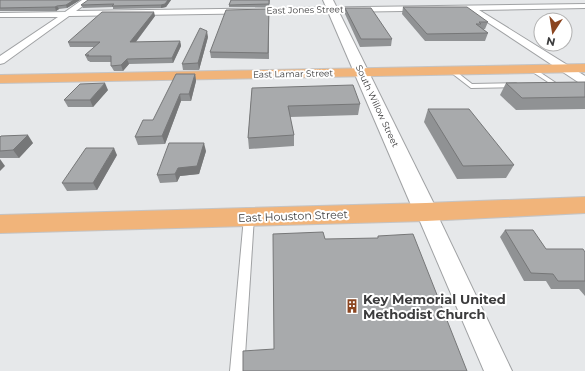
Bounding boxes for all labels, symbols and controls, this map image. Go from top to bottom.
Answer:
street label: East Jones Street [266,3,344,16]
north arrow [533,12,573,52]
text: N [545,34,557,50]
street label: South Willow Street [354,63,401,149]
street label: East Lamar Street [253,67,334,80]
street label: East Houston Street [238,207,349,225]
place label: Key Memorial United Methodist Church [363,291,506,322]
building icon: Key Memorial United Methodist Church [344,298,360,314]

